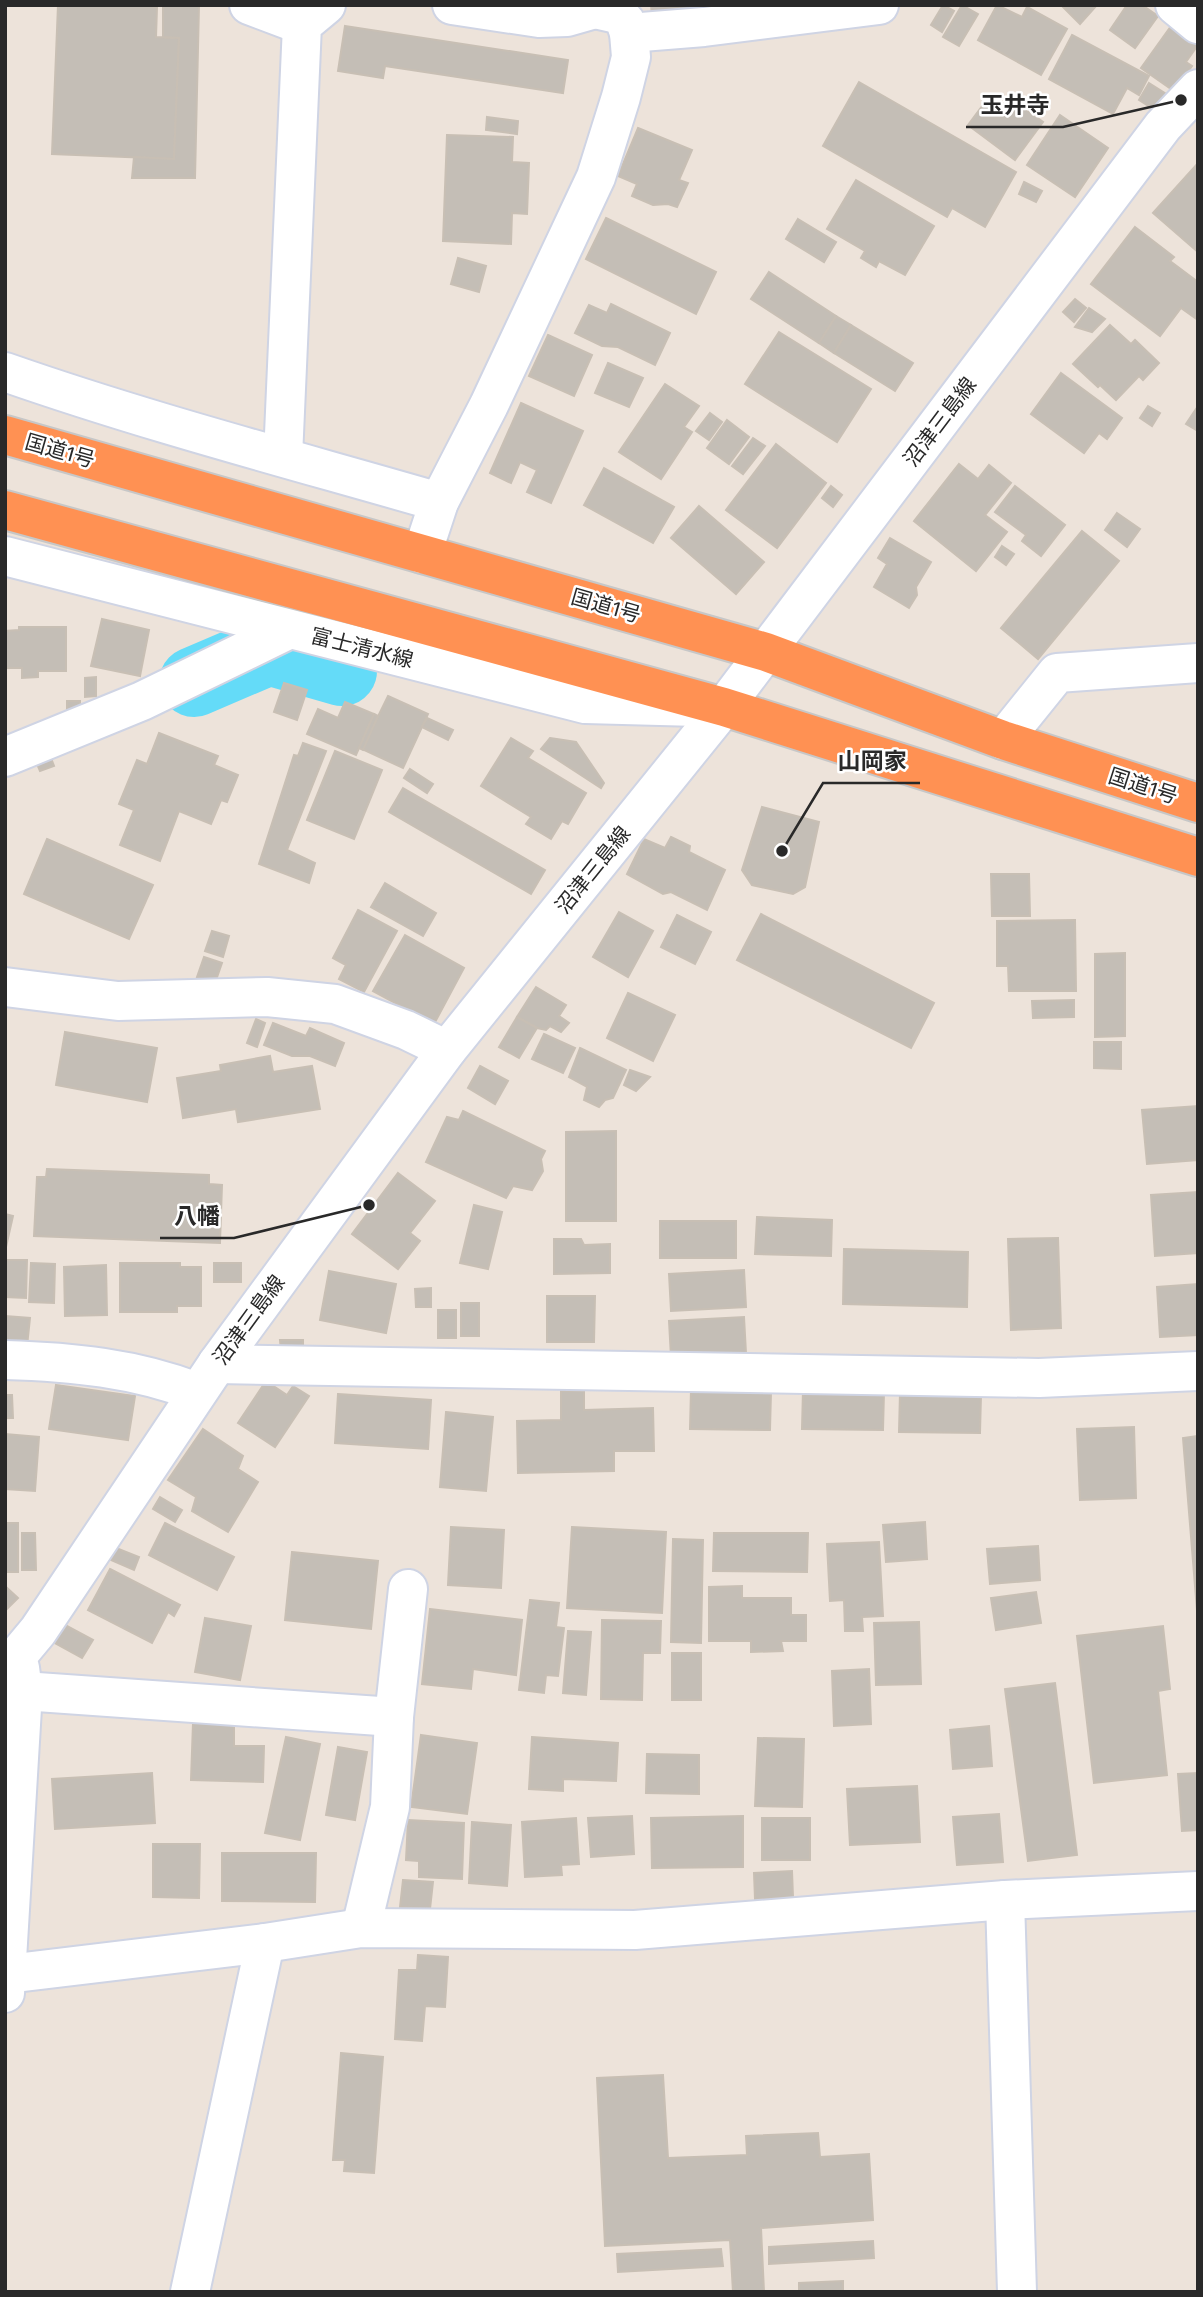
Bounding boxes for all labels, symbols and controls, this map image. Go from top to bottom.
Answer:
callout: 玉井寺 [966,83,1063,127]
text: 玉井寺 [981,91,1050,119]
street label: 沼津三島線 [898,372,982,472]
street label: 国道1号 [22,429,98,473]
street label: 国道1号 [568,584,644,628]
street label: 富士清水線 [308,623,416,673]
callout: 山岡家 [823,739,920,783]
text: 山岡家 [838,747,907,775]
street label: 国道1号 [1105,763,1181,809]
street label: 沼津三島線 [550,821,636,919]
callout: 八幡 [160,1194,234,1238]
text: 八幡 [174,1202,220,1230]
street label: 沼津三島線 [208,1270,290,1370]

